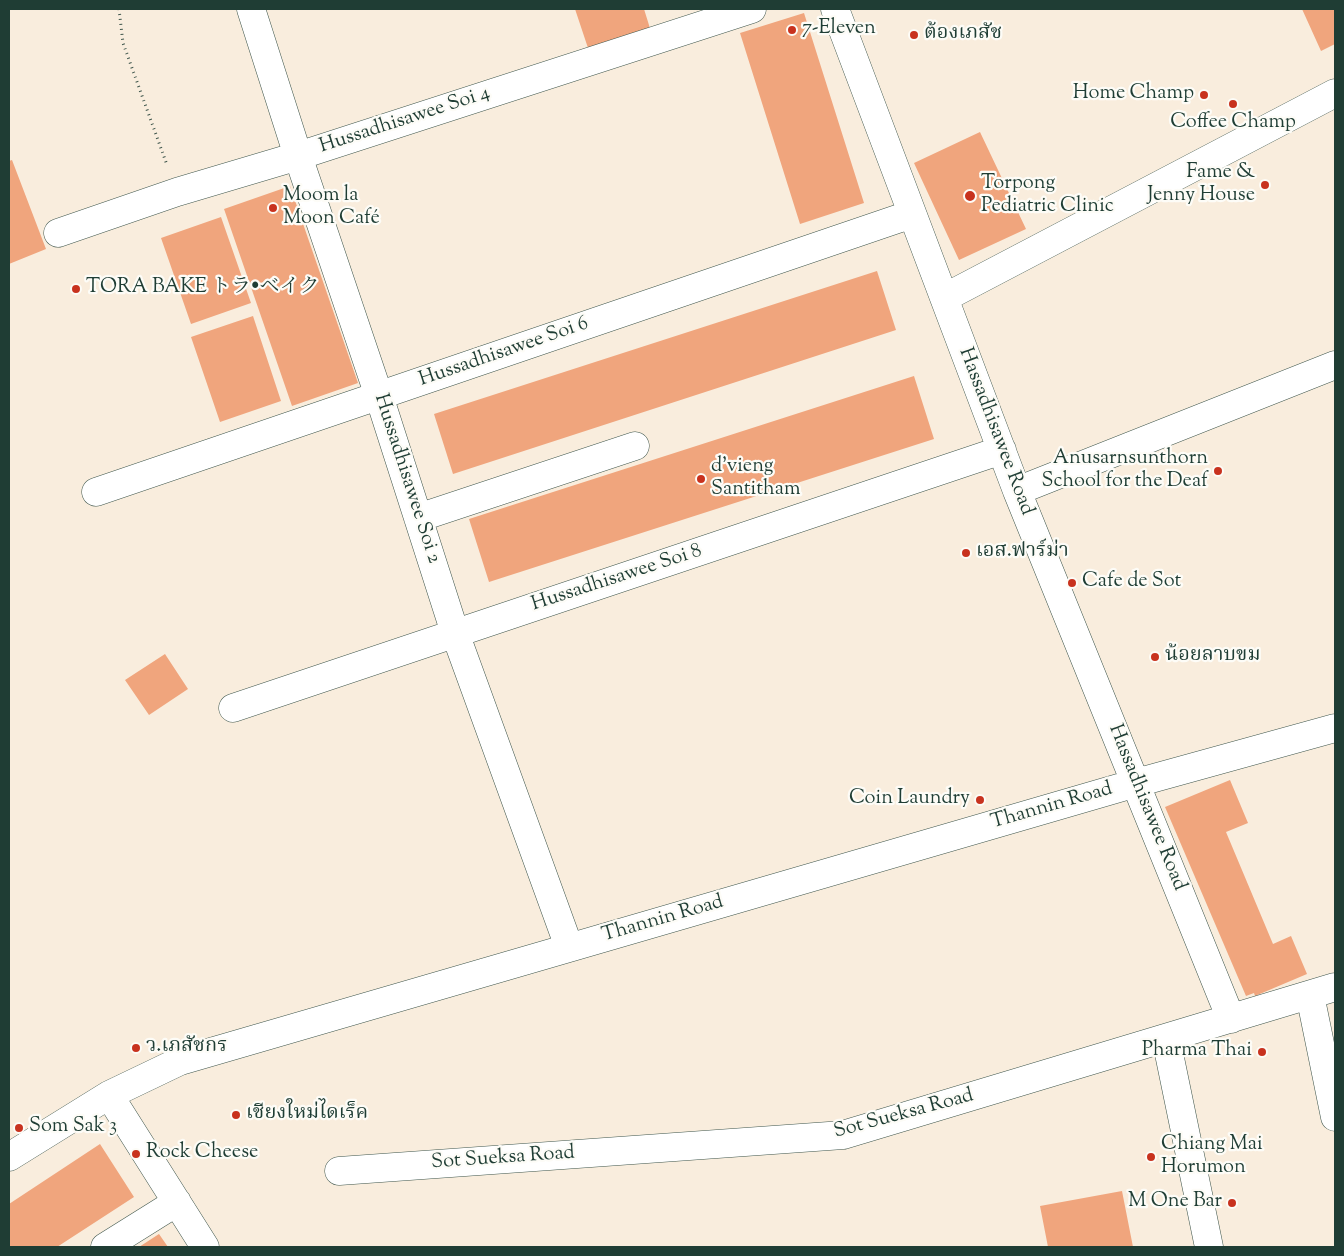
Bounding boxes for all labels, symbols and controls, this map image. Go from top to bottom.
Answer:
place label: 7-Eleven [802,18,876,42]
place label: ต้องเภสัช [924,23,1002,47]
marker: 7-Eleven [786,24,798,36]
marker: ต้องเภสัช [908,29,920,41]
street label: Hussadhisawee Soi 4 [317,82,493,160]
place label: Home Champ [1073,83,1194,107]
marker: Home Champ [1198,89,1210,101]
marker: Coffee Champ [1227,98,1239,110]
place label: Coffee Champ [1170,112,1296,136]
place label: Fame & Jenny House [1147,162,1255,209]
place label: Torpong Pediatric Clinic [981,173,1114,220]
marker: Fame & Jenny House [1259,179,1271,191]
place label: Moom la Moon Café [283,185,380,232]
marker: Torpong Pediatric Clinic [963,189,977,203]
marker: Moom la Moon Café [267,202,279,214]
place label: TORA BAKE トラ•ベイク [86,277,319,301]
marker: TORA BAKE トラ•ベイク [70,283,82,295]
street label: Hussadhisawee Soi 6 [416,313,592,393]
street label: Hassadhisawee Road [952,345,1038,519]
street label: Hussadhisawee Soi 2 [367,391,445,567]
place label: Anusarnsunthorn School for the Deaf [1042,448,1208,495]
place label: d'vieng Santitham [711,456,801,503]
marker: Anusarnsunthorn School for the Deaf [1212,465,1224,477]
marker: d'vieng Santitham [695,473,707,485]
street label: Hussadhisawee Soi 8 [529,540,705,618]
place label: เอส.ฟาร์ม่า [976,541,1069,565]
marker: เอส.ฟาร์ม่า [960,547,972,559]
place label: Cafe de Sot [1082,571,1181,595]
marker: Cafe de Sot [1066,577,1078,589]
place label: น้อยลาบขม [1165,645,1260,669]
marker: น้อยลาบขม [1149,651,1161,663]
street label: Hassadhisawee Road [1102,721,1190,895]
street label: Thannin Road [988,778,1116,836]
place label: Coin Laundry [849,788,970,812]
marker: Coin Laundry [974,794,986,806]
street label: Thannin Road [599,891,727,949]
place label: ว.เภสัชกร [146,1036,227,1060]
place label: Pharma Thai [1142,1040,1252,1064]
marker: ว.เภสัชกร [130,1042,142,1054]
marker: Pharma Thai [1256,1046,1268,1058]
street label: Sot Sueksa Road [831,1085,977,1145]
place label: เชียงใหม่ไดเร็ค [246,1103,368,1127]
marker: เชียงใหม่ไดเร็ค [230,1109,242,1121]
place label: Som Sak 3 [29,1116,117,1140]
marker: Som Sak 3 [13,1122,25,1134]
place label: Chiang Mai Horumon [1161,1134,1263,1181]
place label: Rock Cheese [146,1142,258,1166]
street label: Sot Sueksa Road [430,1142,576,1176]
marker: Rock Cheese [130,1148,142,1160]
marker: Chiang Mai Horumon [1145,1151,1157,1163]
place label: M One Bar [1128,1191,1222,1215]
marker: M One Bar [1226,1197,1238,1209]

